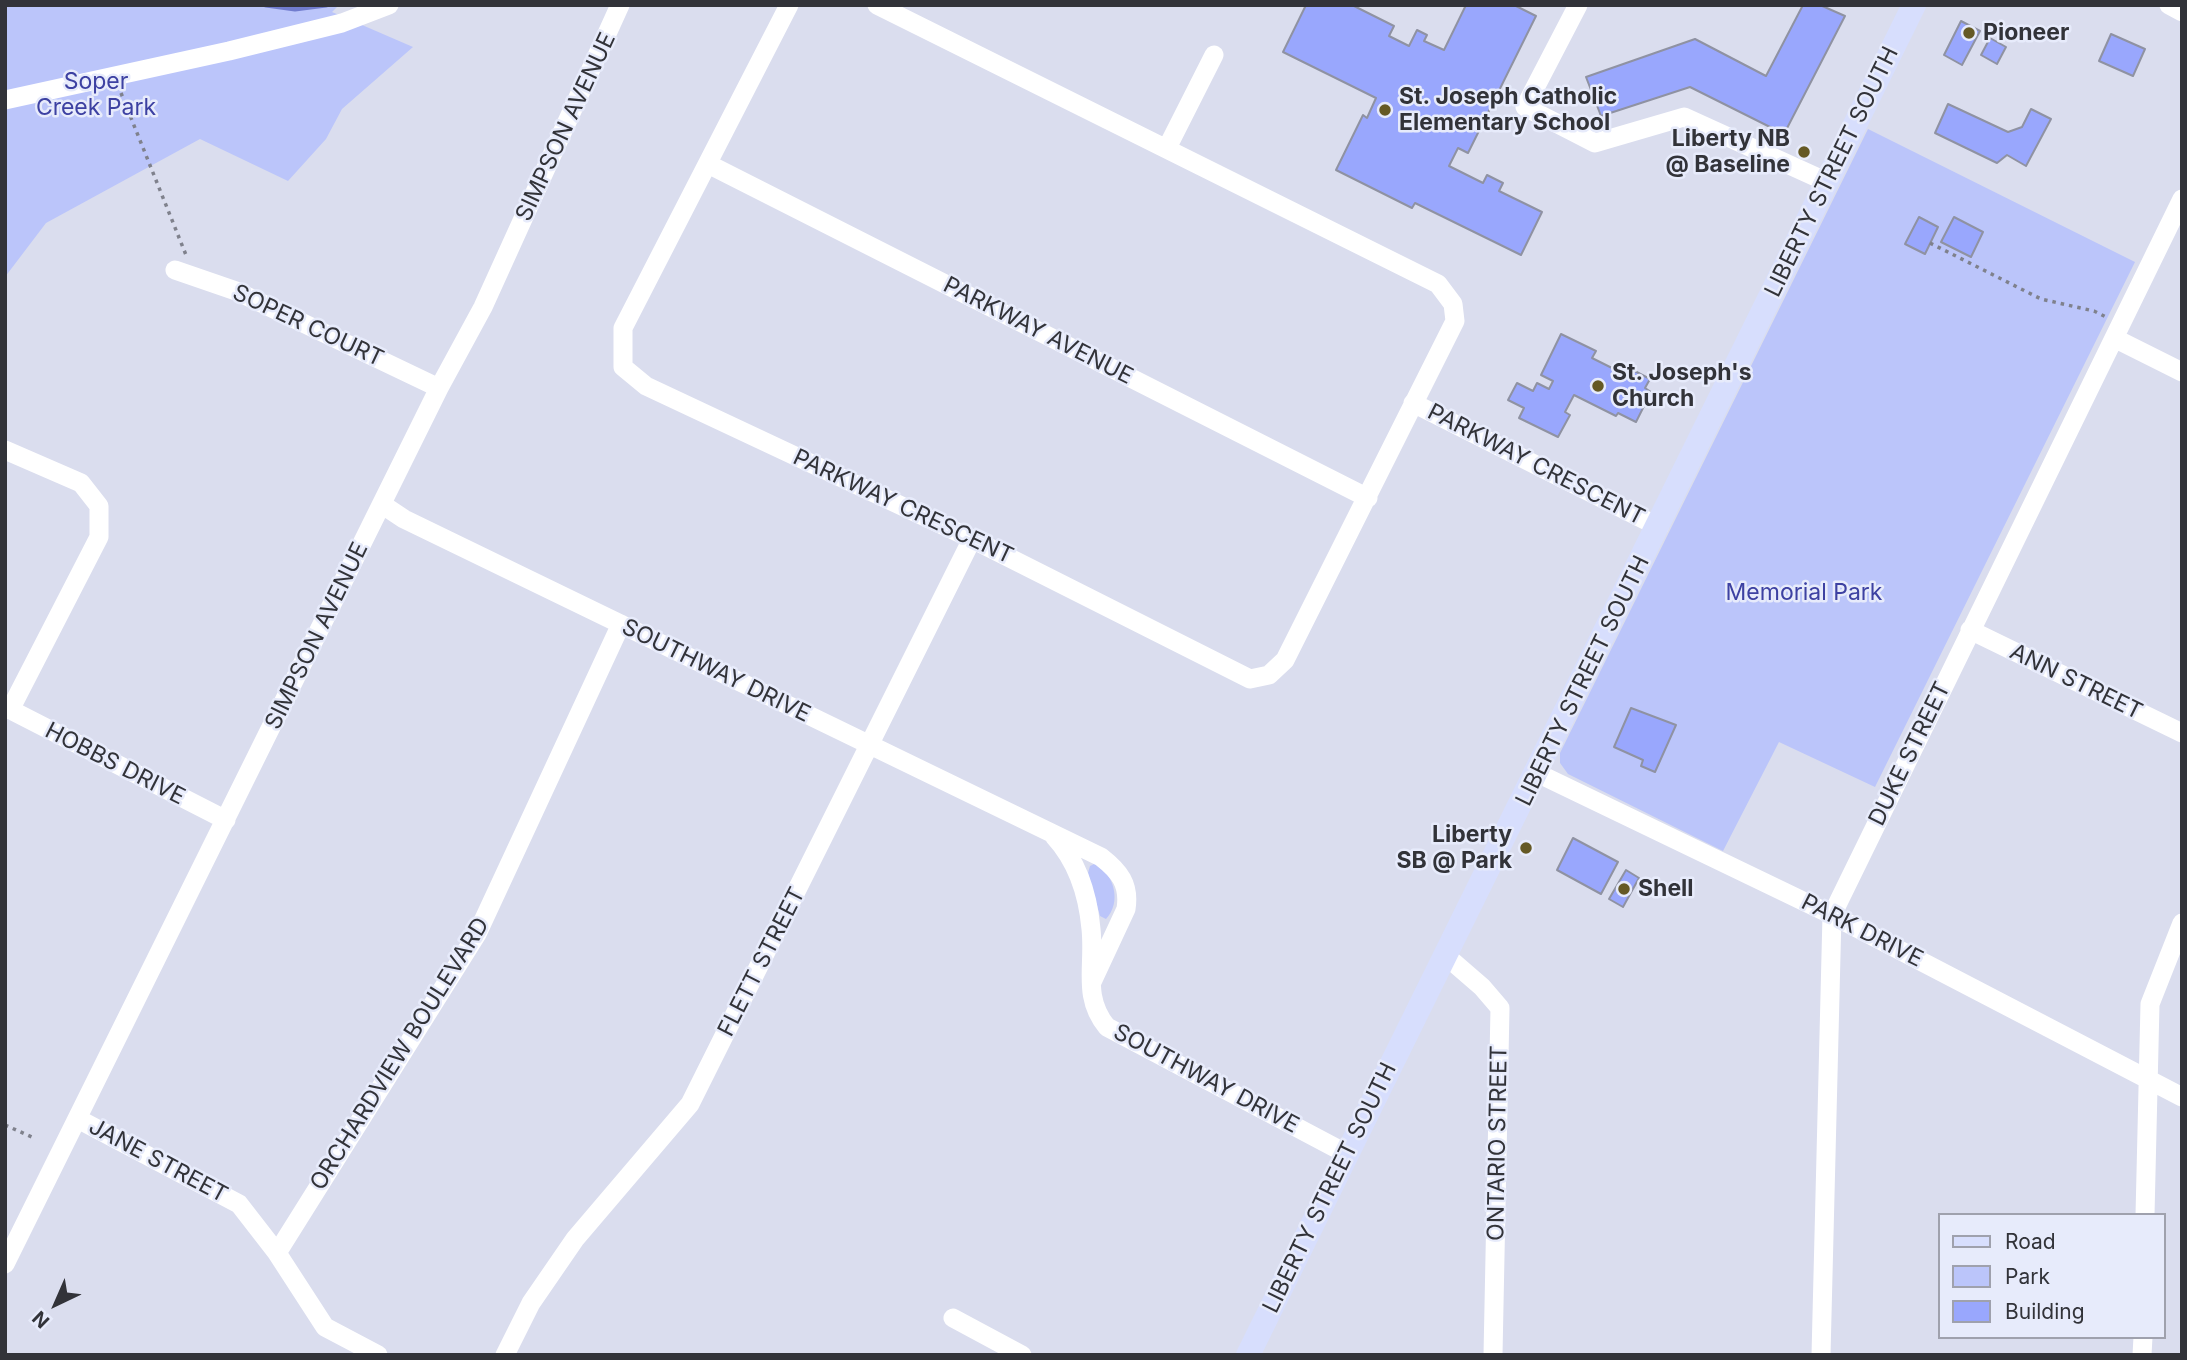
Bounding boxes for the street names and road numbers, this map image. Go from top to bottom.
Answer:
street label: SIMPSON AVENUE [510,28,622,226]
street label: LIBERTY STREET SOUTH [1759,42,1905,302]
street label: PARKWAY AVENUE [939,271,1137,391]
street label: SOPER COURT [228,279,388,373]
street label: PARKWAY CRESCENT [1423,398,1649,532]
street label: PARKWAY CRESCENT [789,444,1017,570]
street label: SIMPSON AVENUE [260,538,374,734]
street label: LIBERTY STREET SOUTH [1510,551,1656,811]
street label: SOUTHWAY DRIVE [617,613,815,729]
street label: ANN STREET [2005,638,2147,726]
street label: DUKE STREET [1863,678,1957,830]
street label: HOBBS DRIVE [40,717,190,811]
street label: FLETT STREET [713,883,811,1041]
street label: PARK DRIVE [1797,889,1927,973]
street label: ORCHARDVIEW BOULEVARD [305,913,495,1195]
street label: SOUTHWAY DRIVE [1108,1018,1304,1140]
street label: ONTARIO STREET [1482,1045,1514,1241]
street label: LIBERTY STREET SOUTH [1257,1058,1403,1318]
street label: JANE STREET [84,1113,232,1209]

